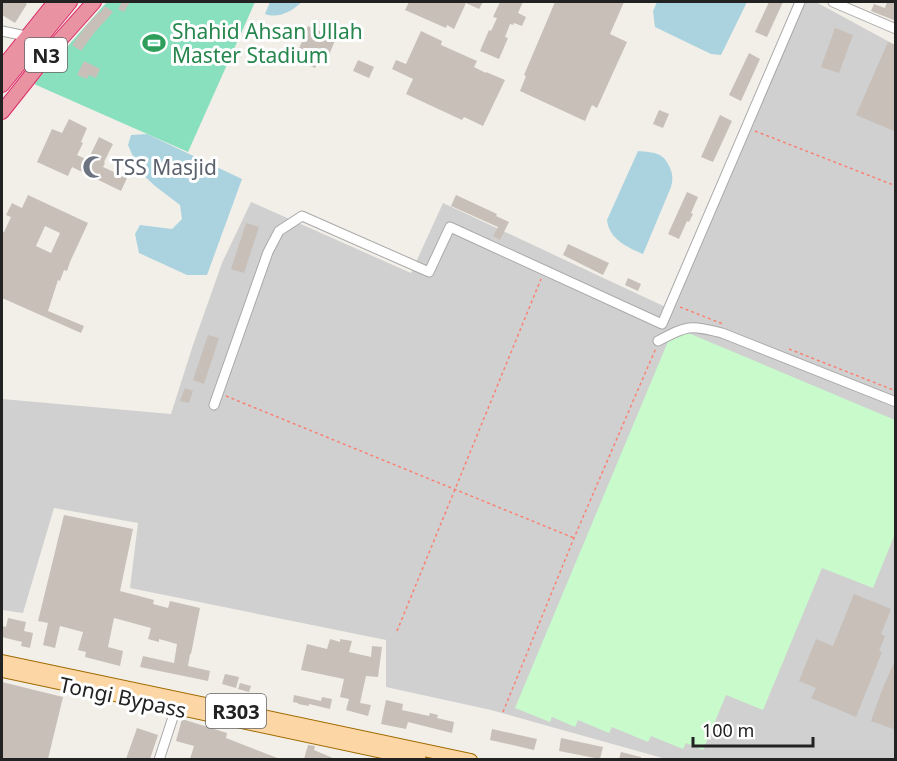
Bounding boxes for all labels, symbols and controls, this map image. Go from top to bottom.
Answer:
place label: Shahid Ahsan Ullah Master Stadium [172,17,363,69]
sports icon: Shahid Ahsan Ullah Master Stadium [141,30,167,56]
road number: N3 [25,38,67,72]
place label: TSS Masjid [112,153,217,181]
mosque icon: TSS Masjid [81,154,107,180]
street label: Tongi Bypass [57,670,189,724]
road number: R303 [206,694,266,728]
scale bar [693,710,813,748]
text: 100 m [702,718,754,742]

